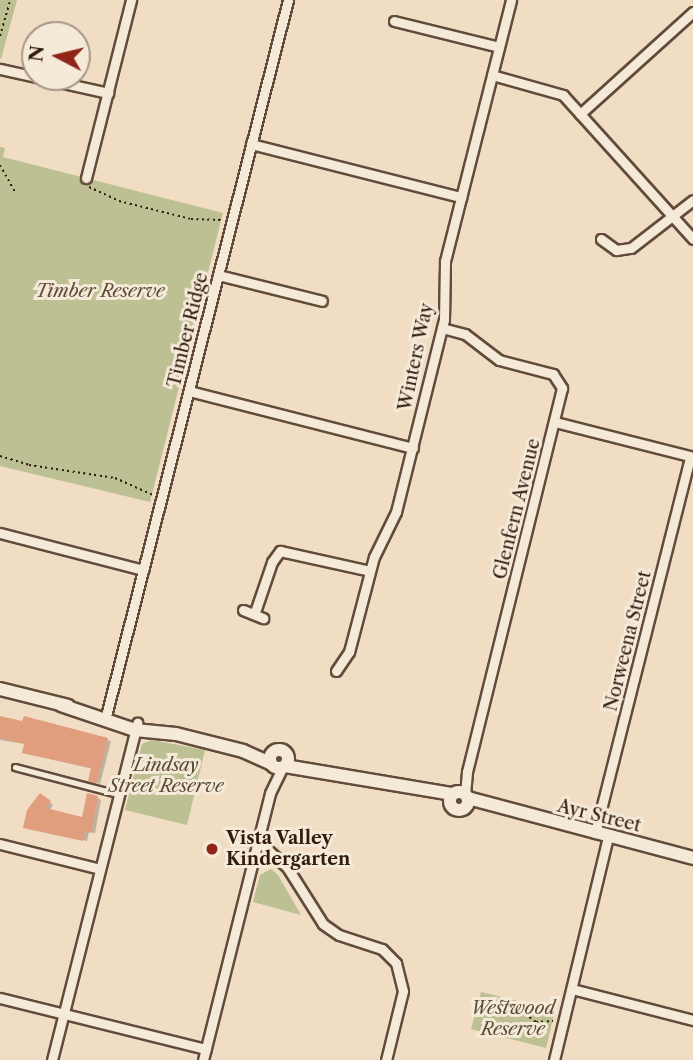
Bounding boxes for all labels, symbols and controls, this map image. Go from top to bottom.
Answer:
north arrow [21,21,91,91]
text: N [24,44,49,63]
street label: Timber Ridge [163,270,213,390]
park label: Timber Reserve [35,280,165,302]
street label: Winters Way [394,301,438,413]
street label: Glenfern Avenue [489,436,545,582]
street label: Norweena Street [600,568,656,714]
park label: Lindsay Street Reserve [108,755,224,798]
street label: Ayr Street [555,795,643,837]
place label: Vista Valley Kindergarten [226,828,350,870]
marker: Vista Valley Kindergarten [204,841,220,857]
park label: Westwood Reserve [471,998,555,1040]

